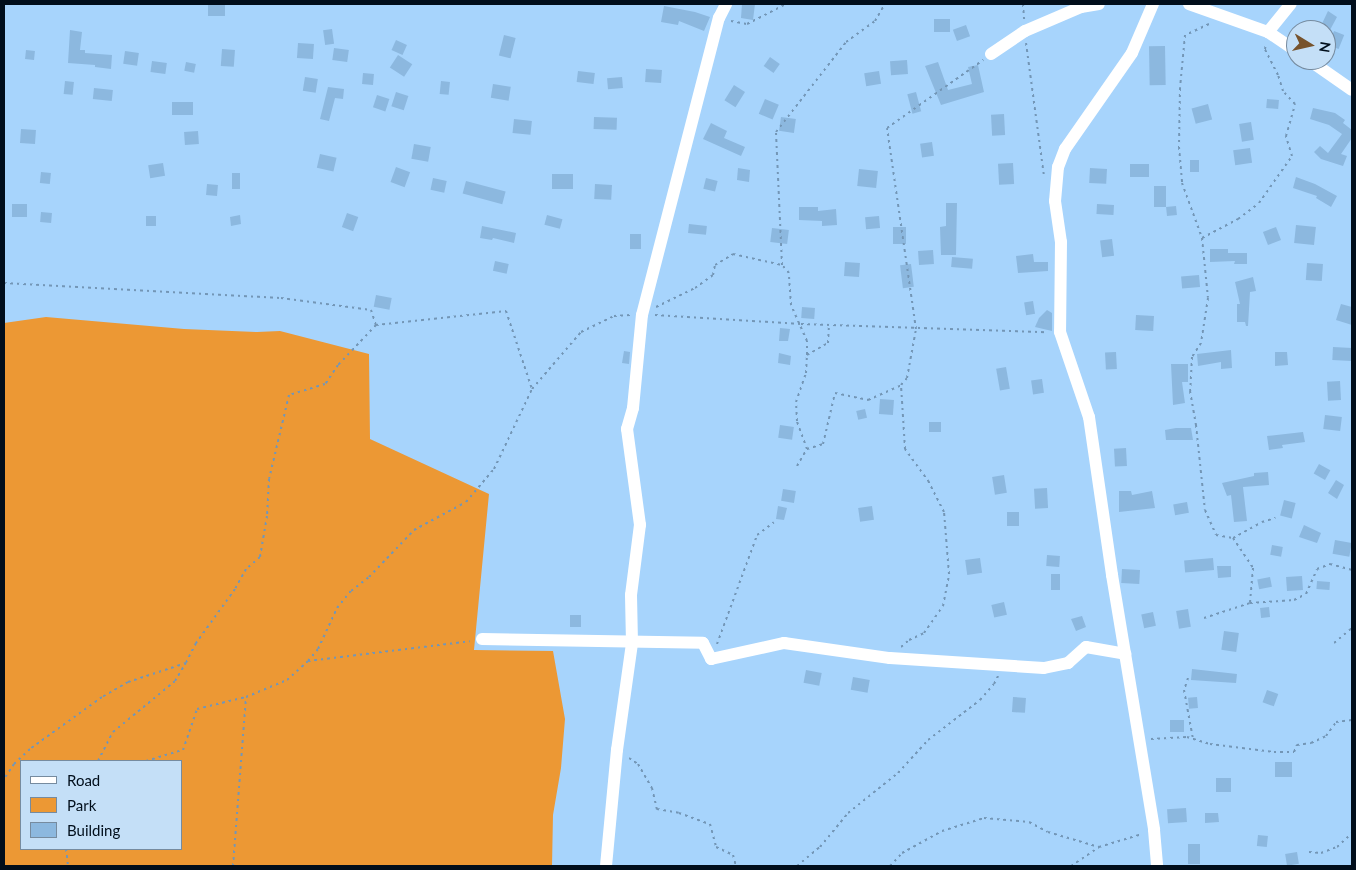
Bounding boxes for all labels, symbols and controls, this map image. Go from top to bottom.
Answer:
north arrow [1286,20,1336,70]
text: N [1316,41,1335,54]
legend [20,760,182,850]
text: Road [67,771,100,789]
text: Park [67,796,96,814]
text: Building [67,821,120,839]

